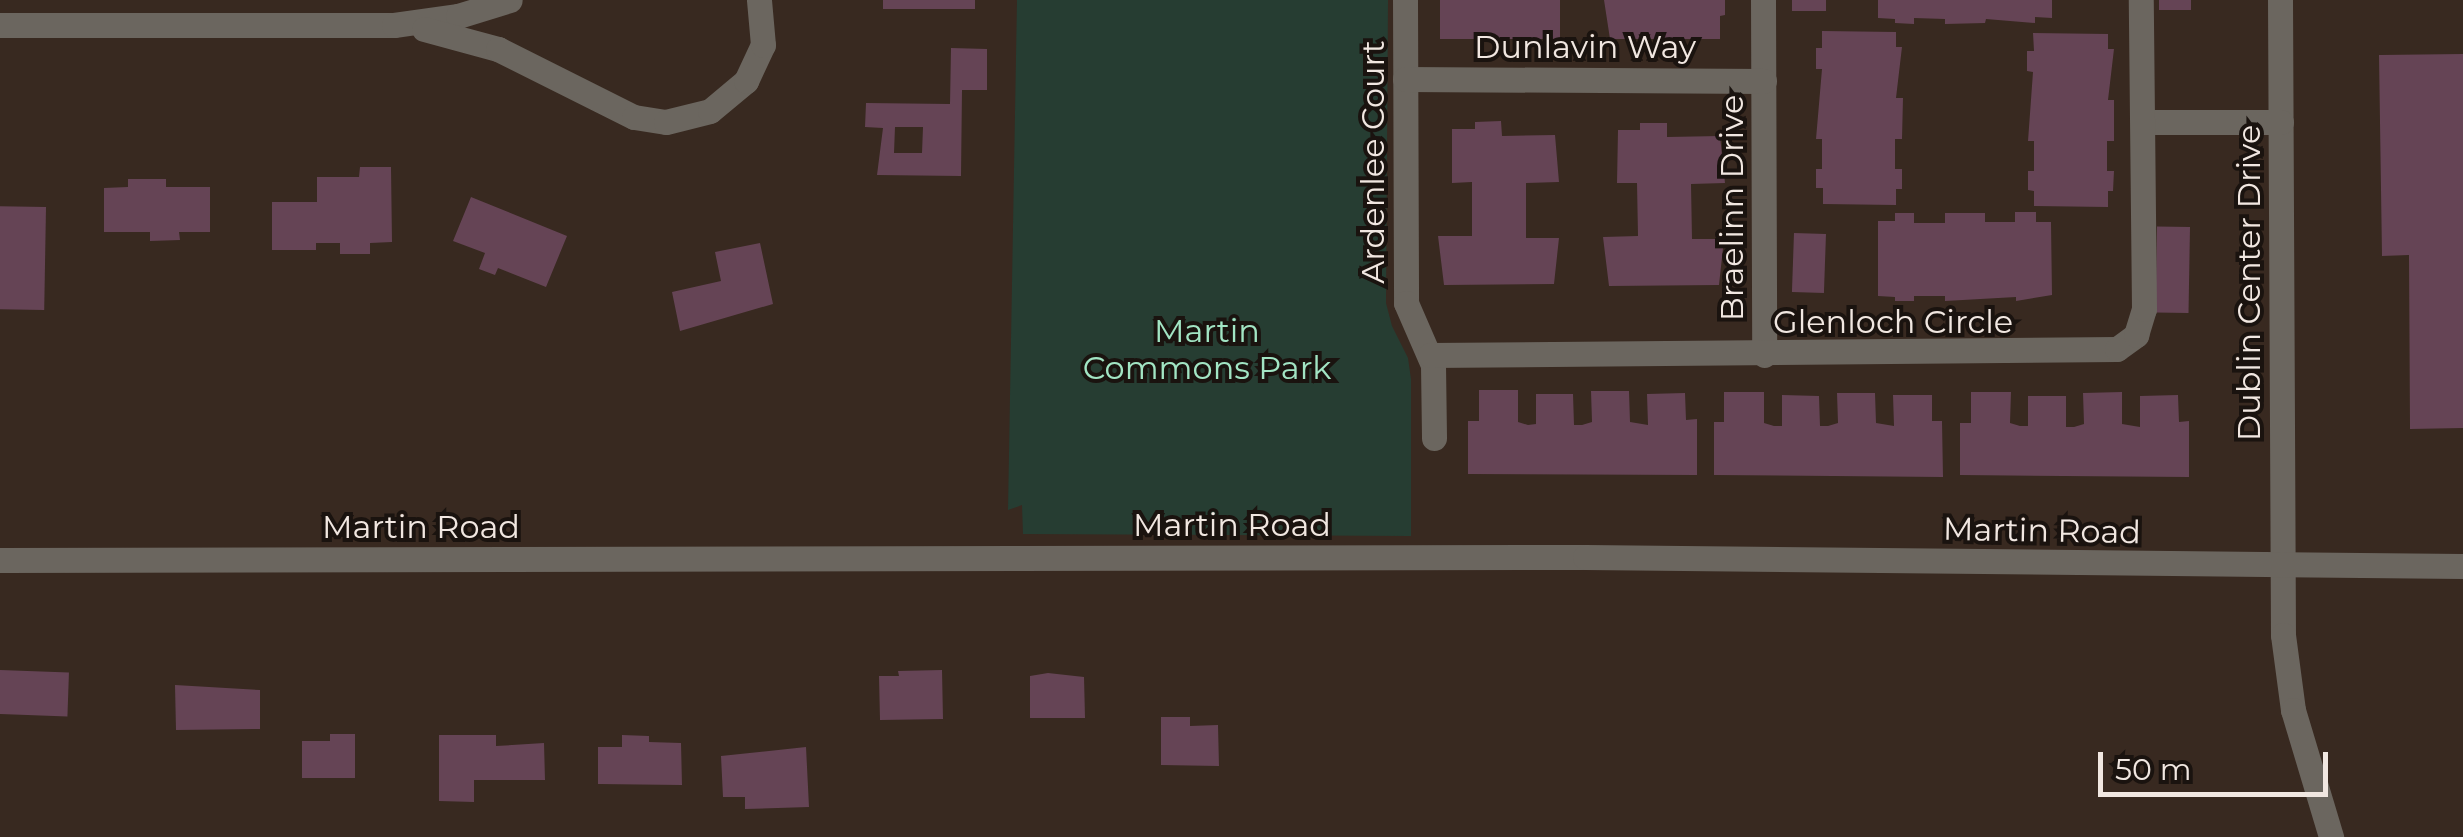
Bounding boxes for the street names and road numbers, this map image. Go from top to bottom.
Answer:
street label: Dunlavin Way [1474,28,1696,66]
street label: Ardenlee Court [1354,40,1392,284]
street label: Braelinn Drive [1713,95,1751,321]
street label: Dublin Center Drive [2230,125,2268,441]
street label: Glenloch Circle [1773,303,2013,341]
street label: Martin Road [1133,506,1331,544]
street label: Martin Road [322,508,520,546]
street label: Martin Road [1943,510,2141,552]

